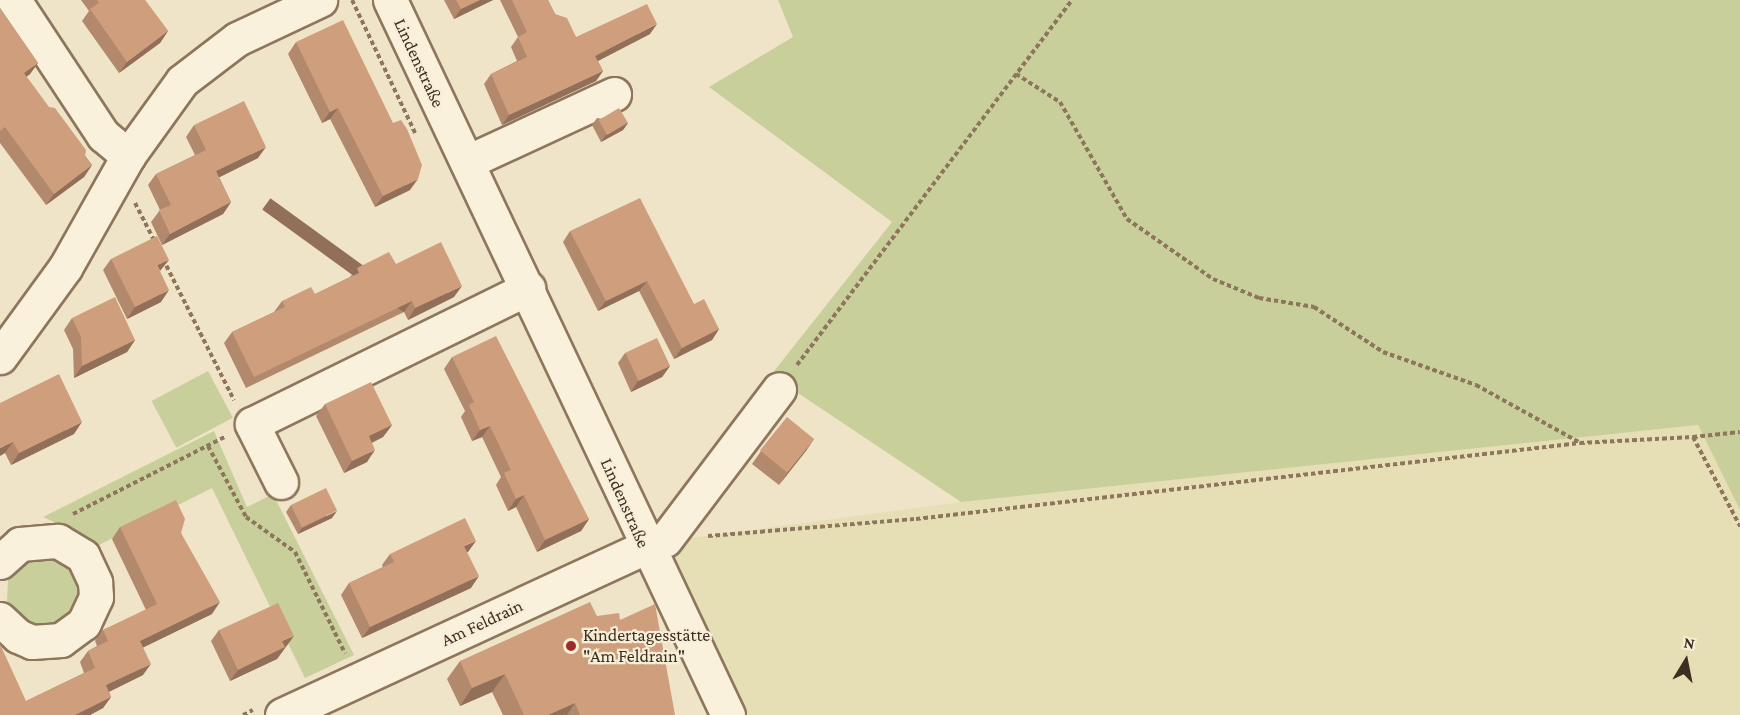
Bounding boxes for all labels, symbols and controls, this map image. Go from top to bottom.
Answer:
street label: Lindenstraße [389,15,449,111]
street label: Lindenstraße [596,455,654,551]
street label: Am Feldrain [438,595,526,651]
place label: Kindertagesstätte "Am Feldrain" [583,625,710,668]
north arrow [1656,631,1716,691]
text: N [1682,633,1696,652]
marker: Kindertagesstätte "Am Feldrain" [564,639,578,653]

